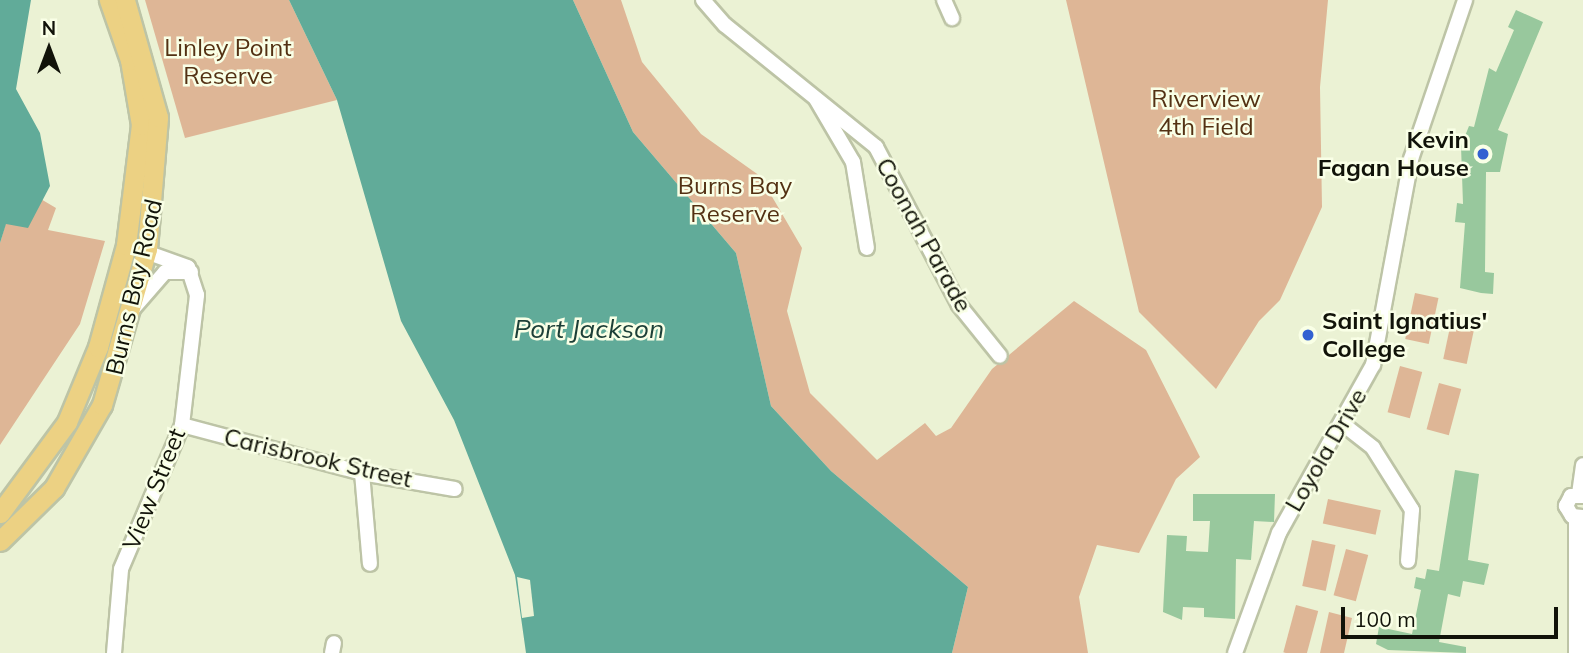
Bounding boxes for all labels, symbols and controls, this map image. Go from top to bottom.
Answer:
north arrow [14,14,84,84]
text: N [42,16,56,40]
park label: Linley Point Reserve [164,34,292,90]
park label: Riverview 4th Field [1151,85,1261,141]
place label: Kevin Fagan House [1318,126,1469,182]
marker: Kevin Fagan House [1475,146,1491,162]
street label: Coonah Parade [870,153,978,317]
park label: Burns Bay Reserve [678,172,792,228]
street label: Burns Bay Road [100,196,168,378]
place label: Saint Ignatius' College [1322,307,1487,363]
water label: Port Jackson [514,313,664,345]
marker: Saint Ignatius' College [1300,327,1316,343]
street label: Loyola Drive [1279,383,1373,517]
street label: Carisbrook Street [221,422,415,494]
street label: View Street [117,424,191,554]
scale bar [1345,594,1562,638]
text: 100 m [1354,606,1416,632]

